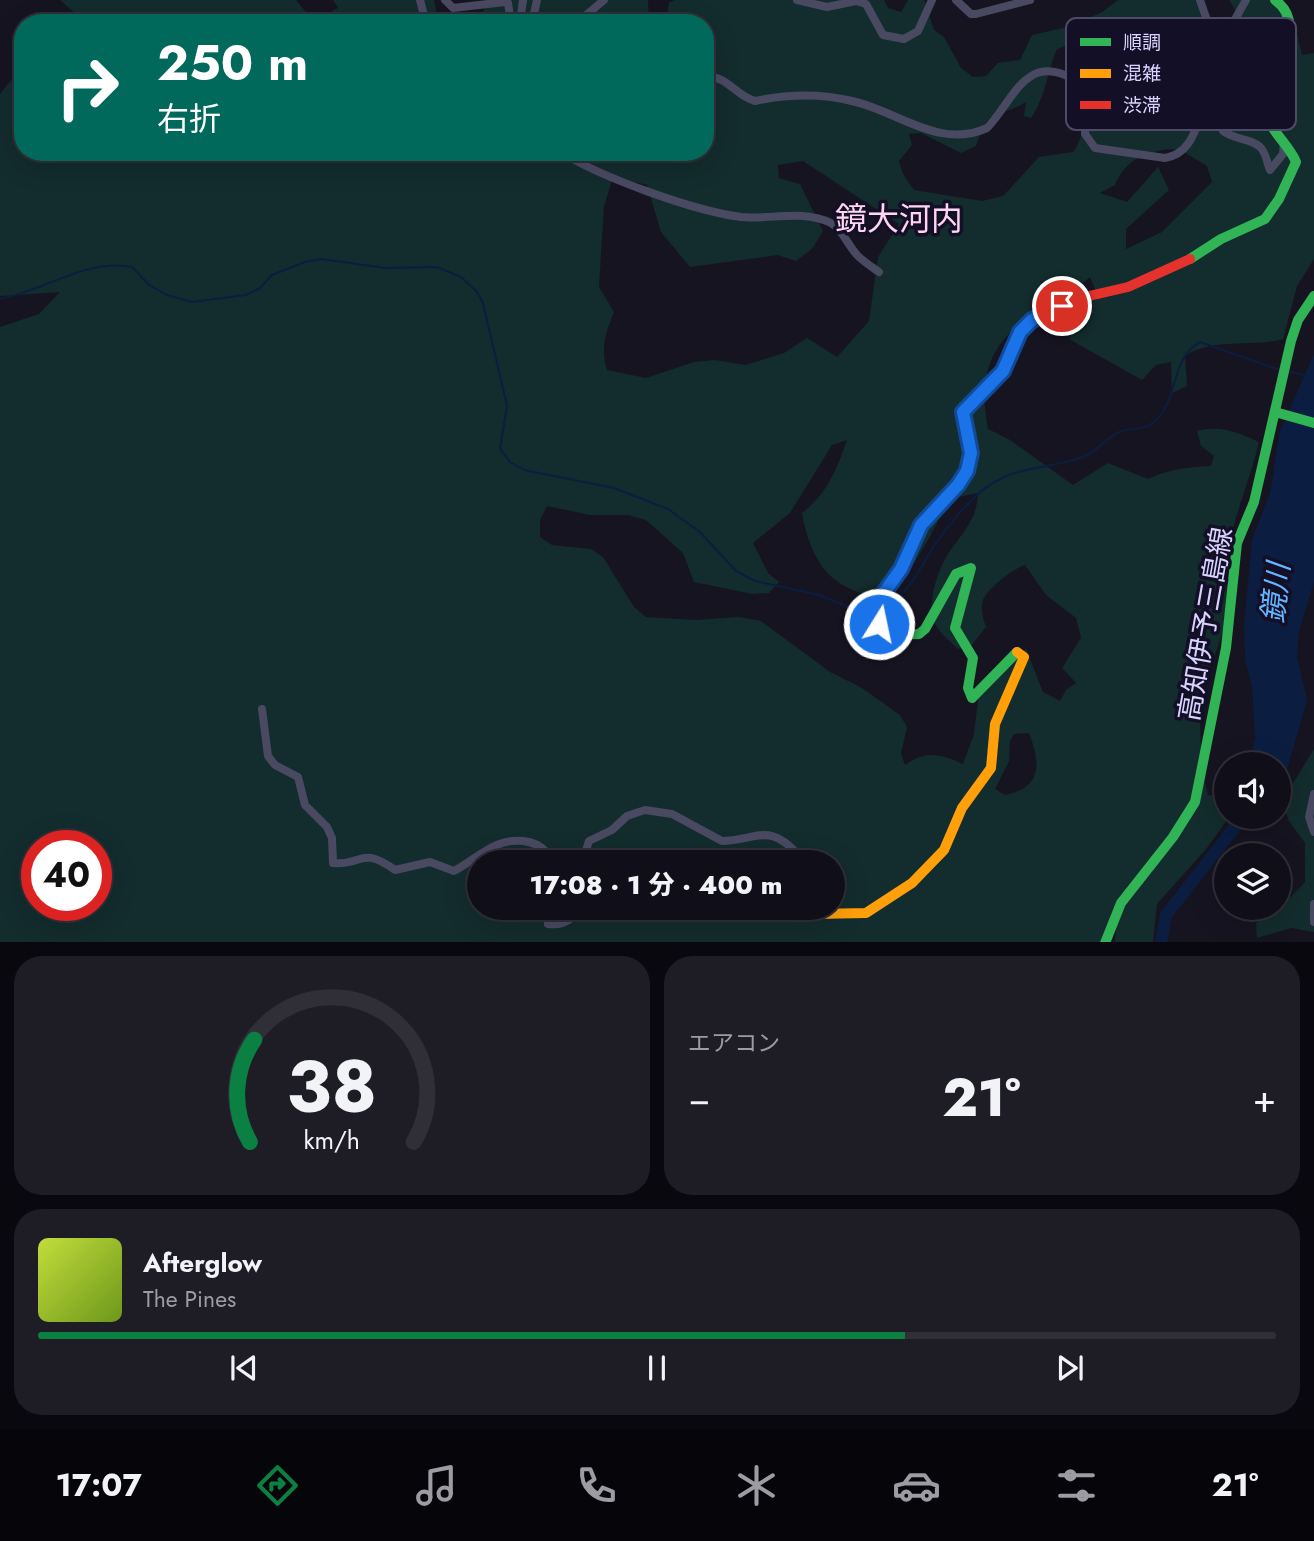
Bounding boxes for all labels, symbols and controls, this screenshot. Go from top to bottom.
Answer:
legend [1066,18,1296,130]
text: 250 m [157,28,308,98]
text: 順調 [1123,29,1161,56]
icon: right [42,42,133,133]
text: 混雑 [1123,60,1161,87]
text: 渋滞 [1123,92,1161,119]
text: 右折 [157,96,221,142]
district label: 鏡大河内 [835,196,963,242]
pin [1032,276,1092,336]
icon: arrive [1043,287,1081,325]
street label: 高知伊予三島線 [1168,524,1243,724]
water label: 鏡川 [1251,558,1300,625]
position arrow [842,587,916,661]
map controls [1214,752,1291,920]
button: sound [1214,752,1291,829]
speed limit sign: 40 [21,830,112,921]
button: layers [1214,843,1291,920]
text: 17:08 · 1 分 · 400 m [530,866,782,904]
text: エアコン [688,1026,780,1060]
text: 38 [287,1034,377,1139]
text: 21° [942,1060,1021,1136]
text: − [688,1071,710,1126]
text: + [1253,1071,1276,1126]
text: km/h [304,1121,360,1157]
text: Afterglow [143,1244,262,1282]
text: The Pines [143,1282,236,1316]
icon: previous [225,1349,263,1387]
icon: pause [638,1349,676,1387]
icon: next [1051,1349,1089,1387]
icon: directions [253,1461,302,1510]
icon: music [412,1461,461,1510]
icon: phone [572,1461,621,1510]
icon: climate [732,1461,781,1510]
icon: car [892,1461,941,1510]
icon: filters [1052,1461,1101,1510]
text: 17:07 [55,1462,142,1508]
text: 21° [1212,1462,1259,1508]

